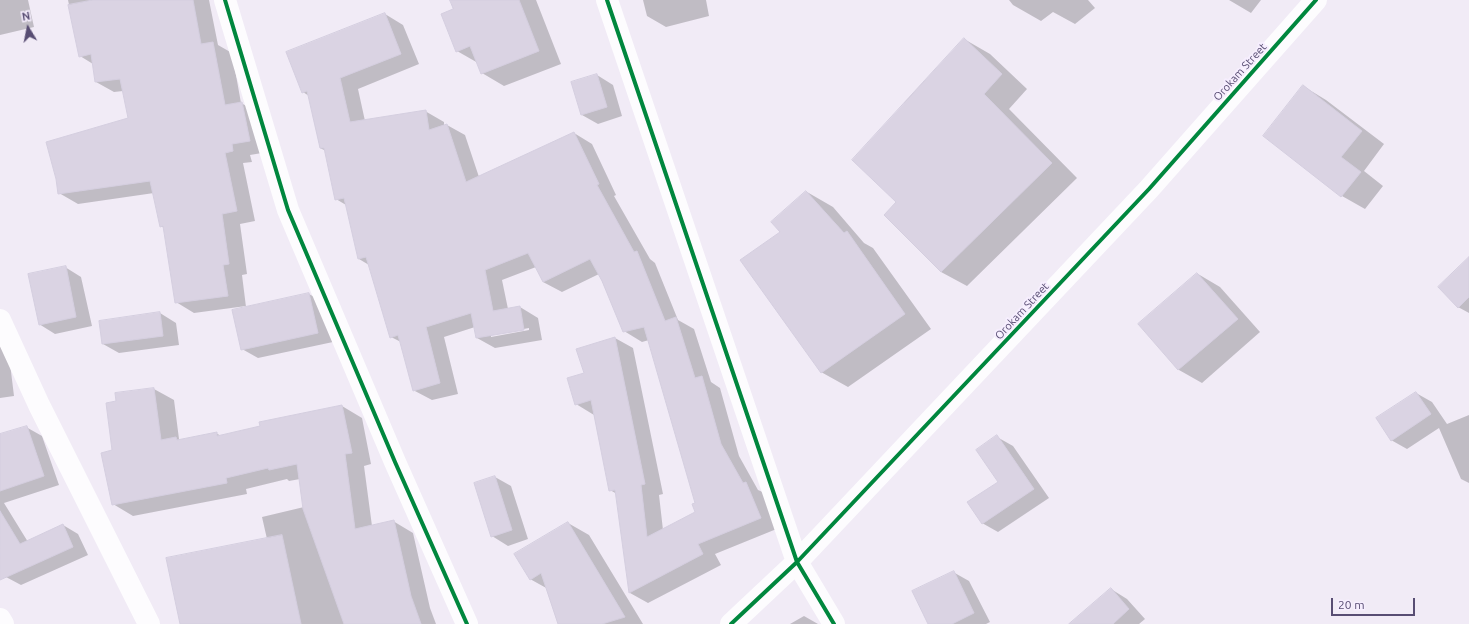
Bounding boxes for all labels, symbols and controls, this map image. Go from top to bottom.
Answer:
north arrow [8,8,48,48]
text: N [21,10,31,23]
street label: Orokam Street [1211,40,1269,104]
street label: Orokam Street [992,280,1052,342]
scale bar [1333,590,1417,616]
text: 20 m [1338,598,1365,611]

